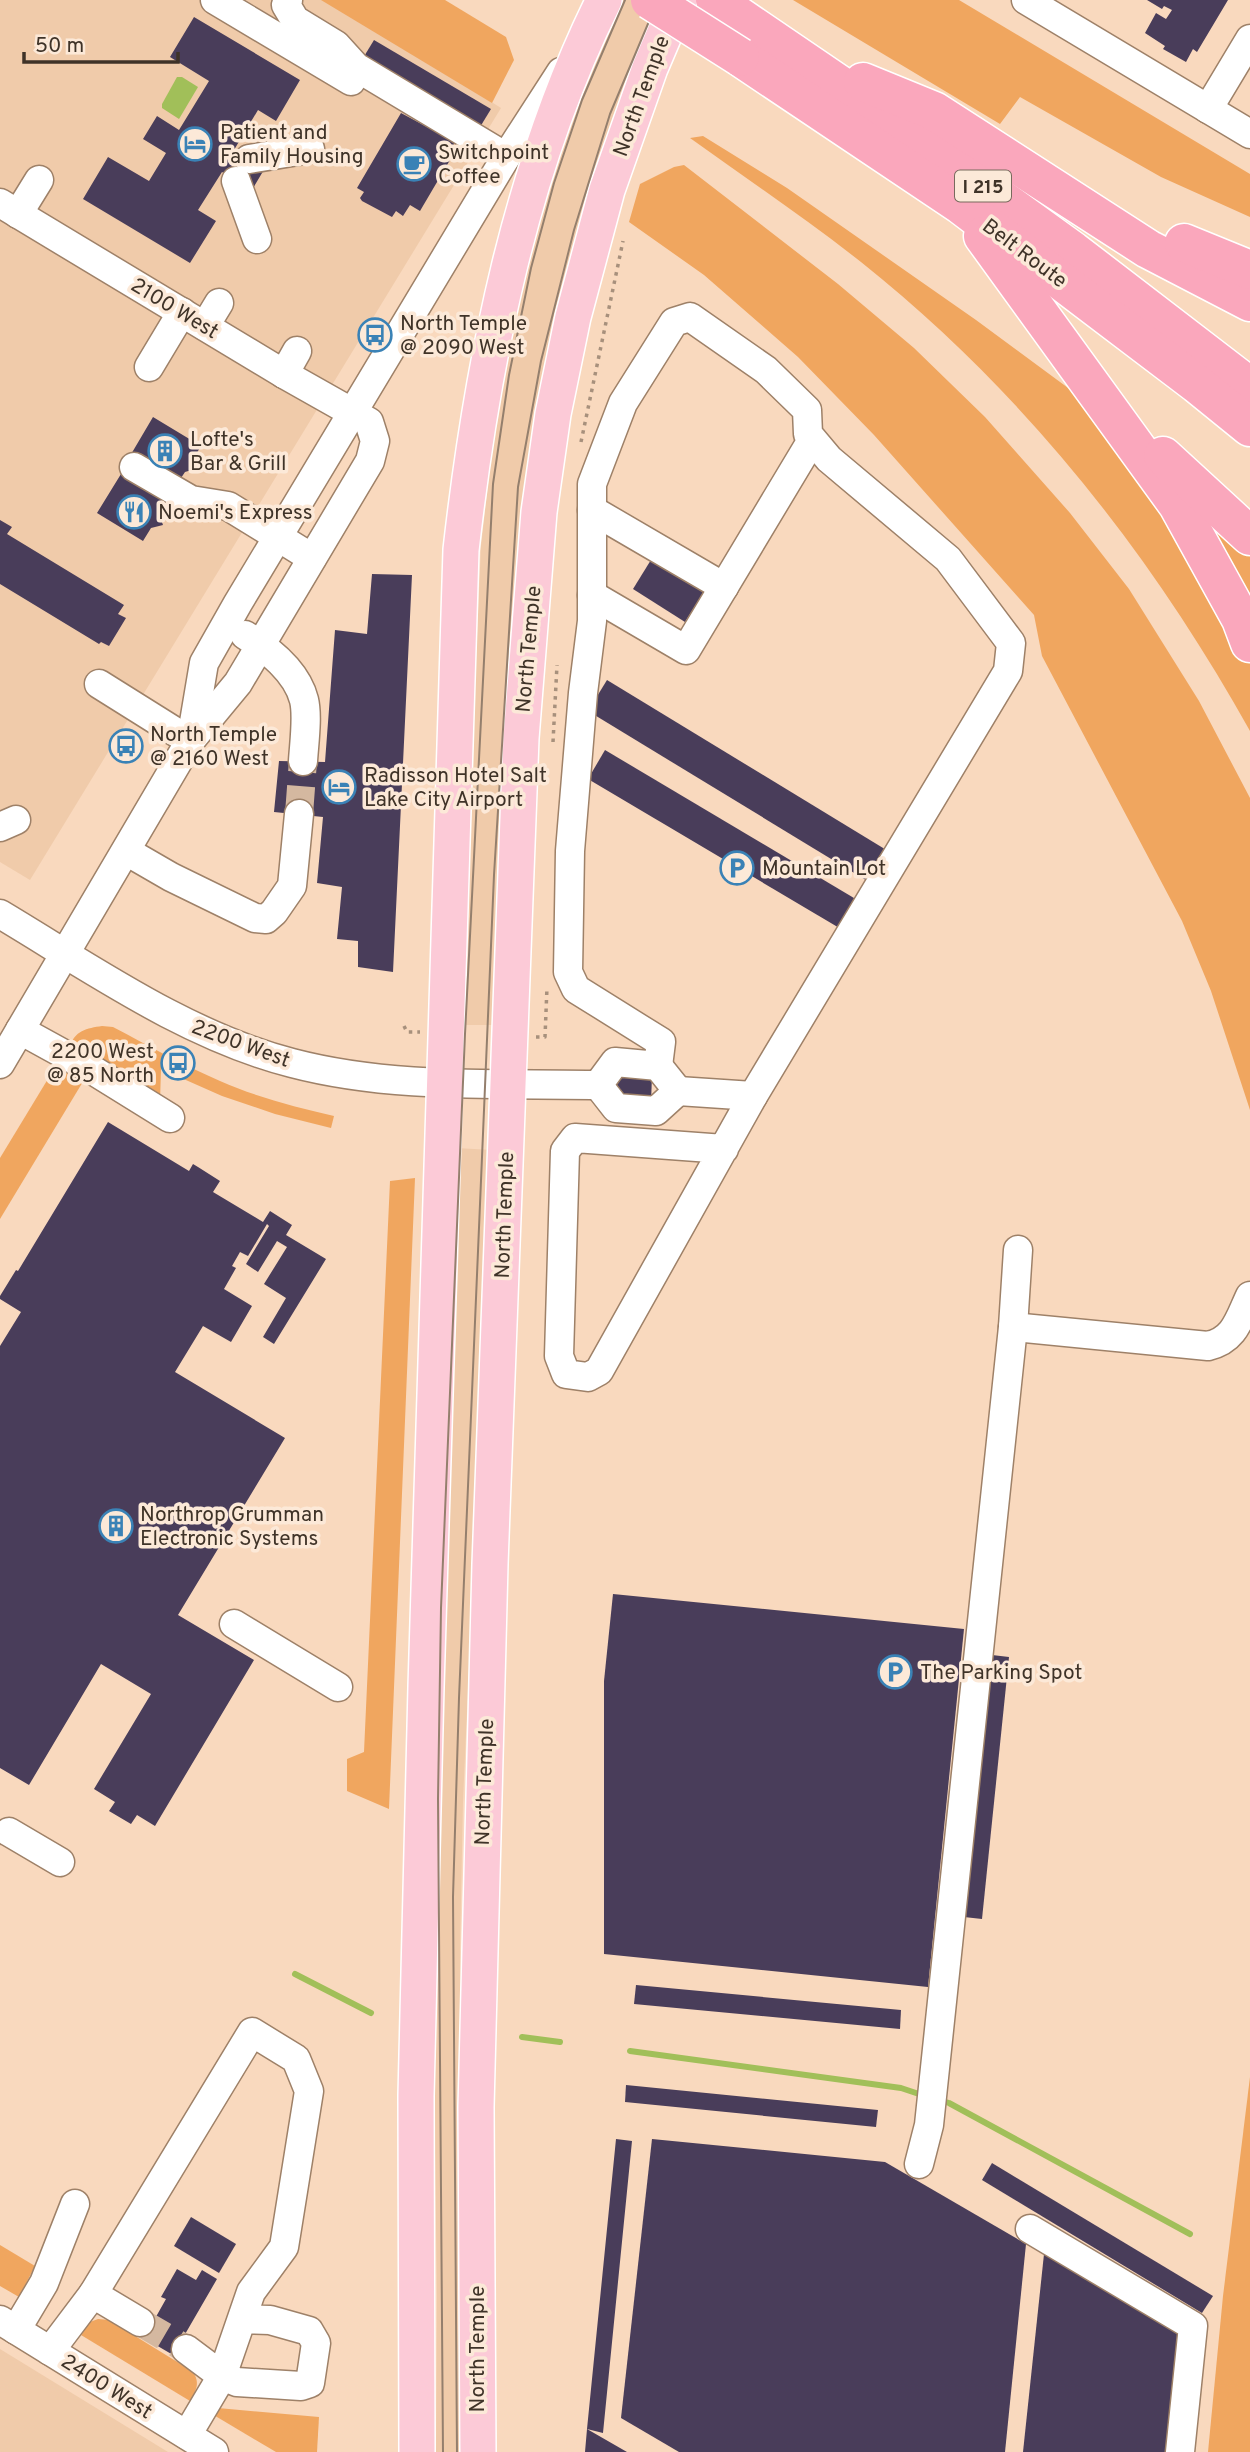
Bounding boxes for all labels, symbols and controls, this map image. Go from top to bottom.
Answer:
scale bar [24,21,178,65]
street label: North Temple [608,32,677,161]
text: 50 m [35,33,84,60]
place label: Patient and Family Housing [220,120,364,171]
hotel icon: Patient and Family Housing [176,125,214,163]
place label: Switchpoint Coffee [438,140,549,191]
cafe icon: Switchpoint Coffee [395,145,433,183]
road number: I 215 [955,170,1011,202]
street label: Belt Route [976,213,1072,295]
street label: 2100 West [125,273,223,346]
place label: North Temple @ 2090 West [400,311,527,362]
bus stop icon: North Temple @ 2090 West [356,316,394,354]
place label: Lofte's Bar & Grill [190,427,286,478]
building icon: Lofte's Bar & Grill [146,432,184,470]
restaurant icon: Noemi's Express [115,493,153,531]
place label: Noemi's Express [158,500,313,527]
street label: North Temple [511,585,548,714]
place label: North Temple @ 2160 West [150,722,277,773]
bus stop icon: North Temple @ 2160 West [107,727,145,765]
place label: Radisson Hotel Salt Lake City Airport [364,763,547,814]
hotel icon: Radisson Hotel Salt Lake City Airport [320,768,358,806]
parking icon: Mountain Lot [718,849,756,887]
place label: Mountain Lot [762,856,886,883]
street label: 2200 West [188,1014,293,1075]
place label: 2200 West @ 85 North [47,1039,154,1090]
bus stop icon: 2200 West @ 85 North [159,1044,197,1082]
street label: North Temple [490,1151,521,1279]
place label: Northrop Grumman Electronic Systems [140,1502,324,1553]
building icon: Northrop Grumman Electronic Systems [97,1507,135,1545]
parking icon: The Parking Spot [876,1653,914,1691]
place label: The Parking Spot [920,1660,1082,1687]
street label: North Temple [470,1718,501,1846]
street label: North Temple [465,2285,492,2413]
street label: 2400 West [55,2349,157,2426]

